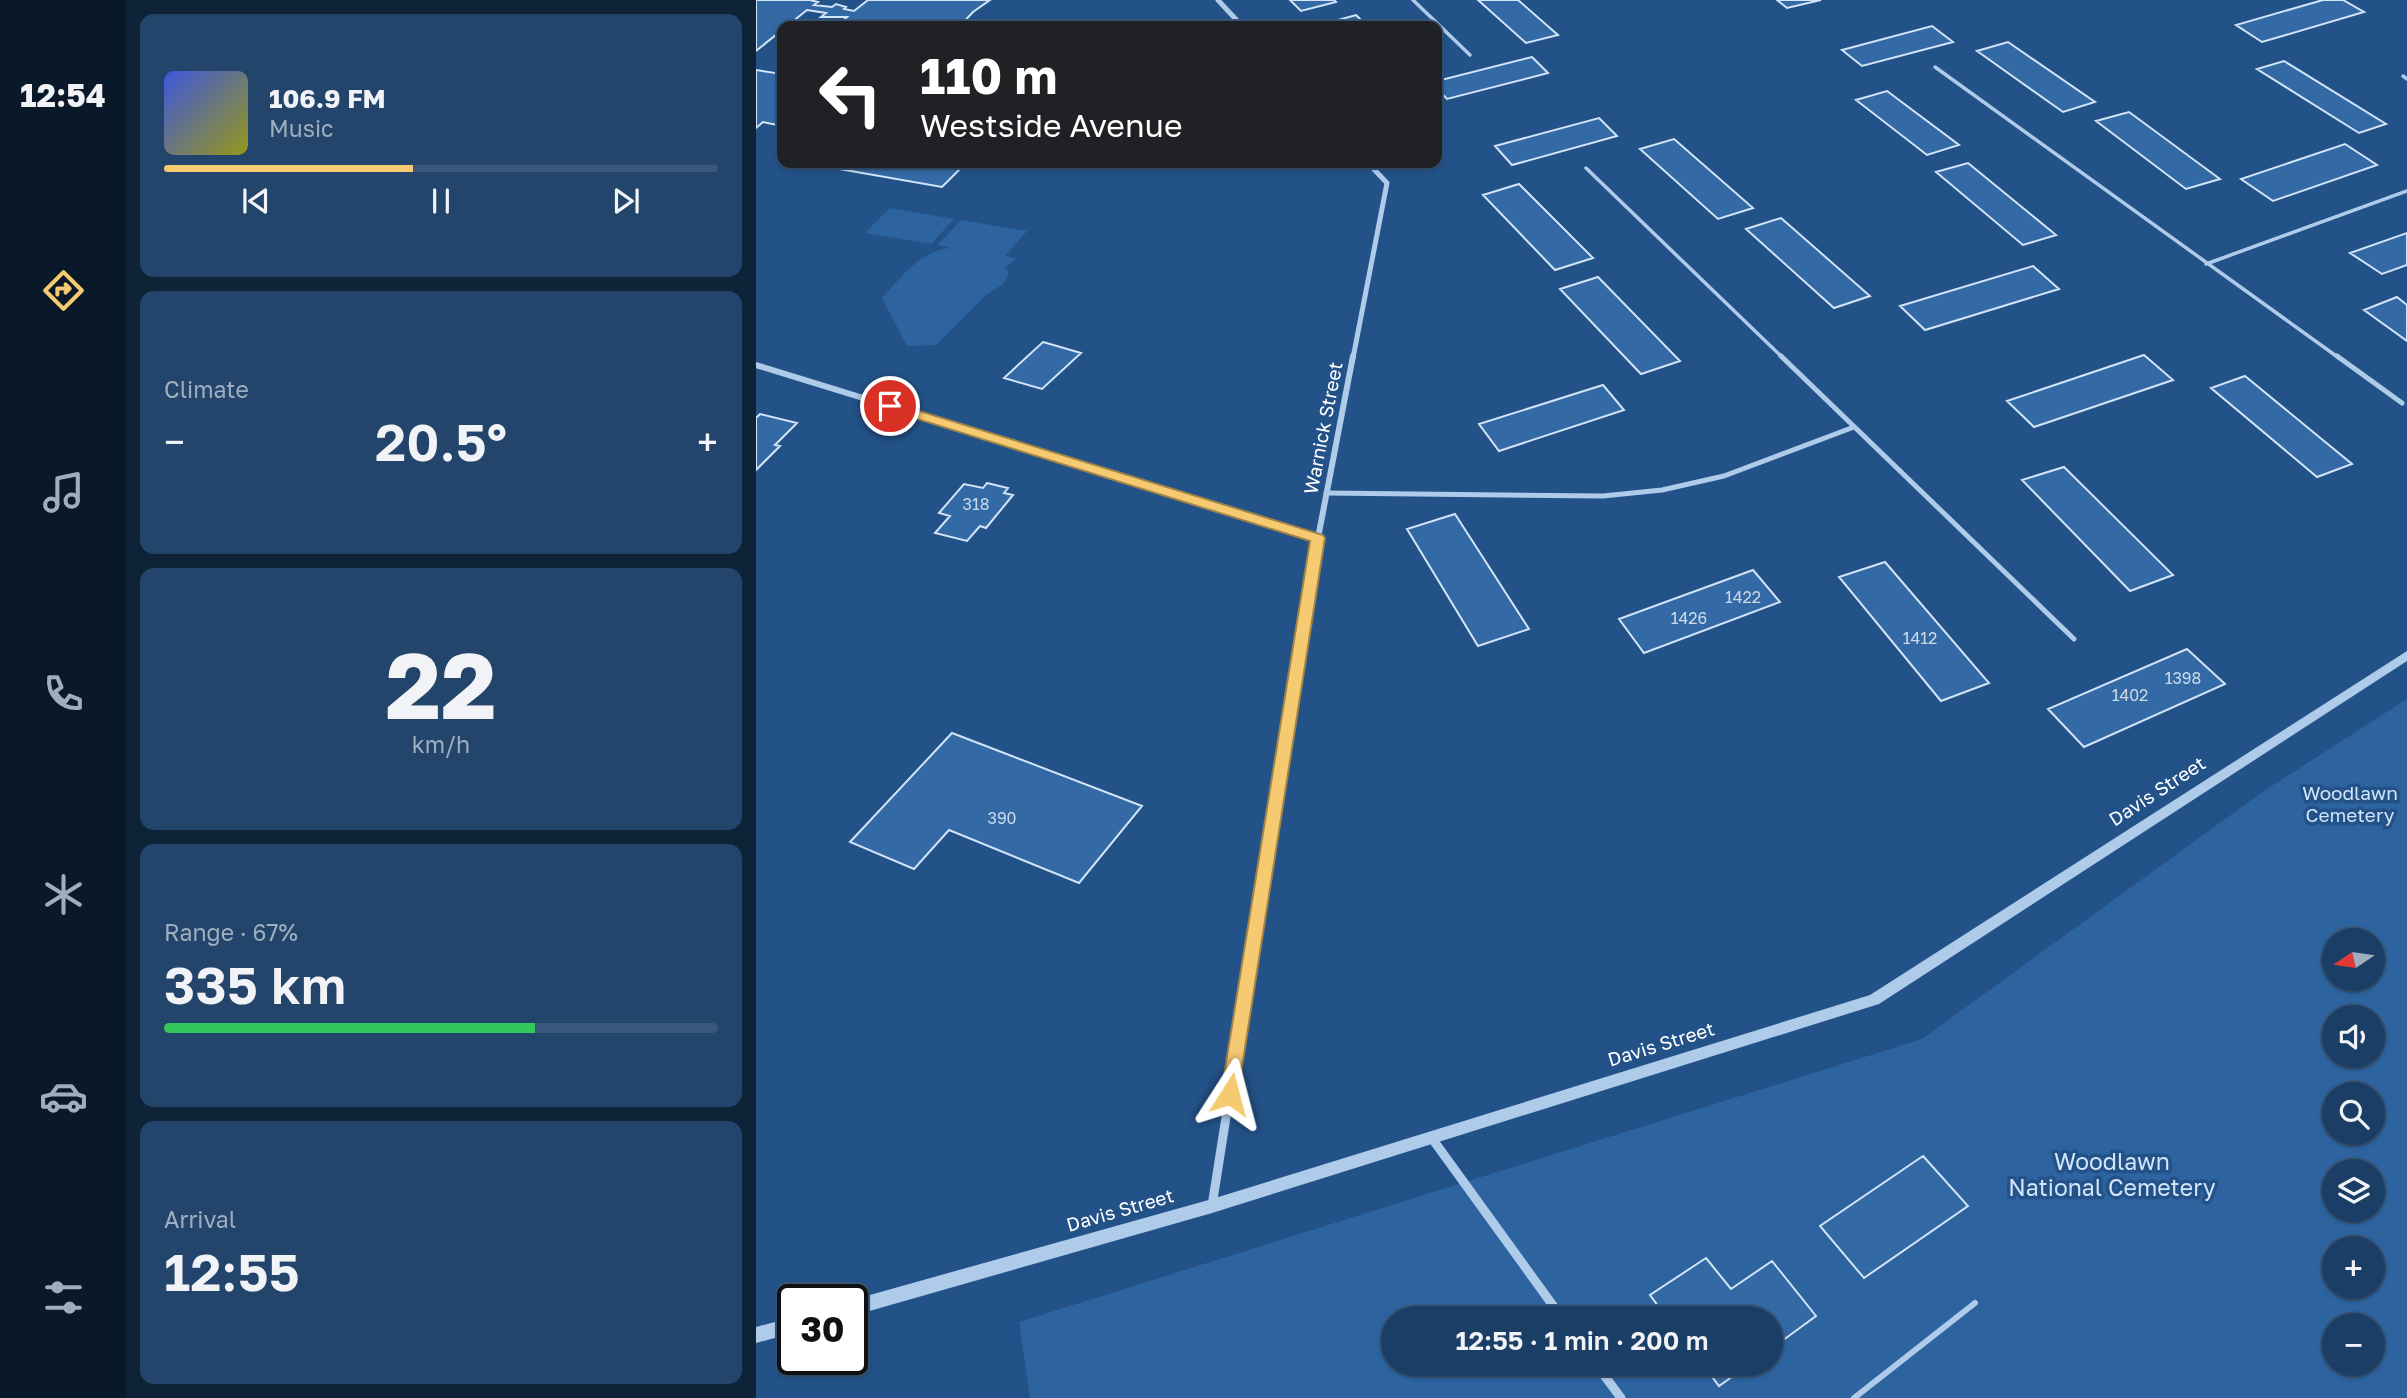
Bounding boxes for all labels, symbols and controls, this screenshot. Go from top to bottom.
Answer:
text: 110 m [920,46,1057,105]
icon: left [805,49,896,140]
text: 12:54 [20,76,106,114]
text: 106.9 FM [269,83,386,114]
text: Westside Avenue [920,106,1183,144]
text: Music [269,114,334,142]
icon: previous [237,182,275,220]
icon: pause [422,182,460,220]
icon: next [607,182,645,220]
icon: directions [39,266,88,315]
street label: Warnick Street [1298,360,1347,496]
text: Climate [164,375,249,403]
pin [860,376,920,436]
icon: arrive [871,387,909,425]
text: 20.5° [375,410,507,472]
text: − [164,419,185,464]
text: + [697,419,718,464]
icon: music [39,468,88,517]
house number: 318 [963,494,989,514]
house number: 1422 [1725,587,1761,607]
house number: 1426 [1671,608,1707,628]
house number: 1412 [1903,628,1937,648]
text: 22 [385,630,497,739]
house number: 1398 [2165,668,2201,688]
icon: phone [39,669,88,718]
house number: 1402 [2112,685,2148,705]
text: km/h [412,730,470,758]
street label: Davis Street [2104,751,2209,830]
park label: Woodlawn Cemetery [2302,781,2398,826]
house number: 390 [988,808,1016,828]
icon: climate [39,870,88,919]
text: Range · 67% [164,918,298,946]
north arrow [2322,928,2385,990]
map controls [2322,928,2385,1376]
text: 335 km [164,953,346,1015]
button: sound [2322,1005,2385,1068]
street label: Davis Street [1605,1016,1717,1071]
position arrow [1193,1057,1267,1131]
icon: car [39,1072,88,1121]
button: search [2322,1082,2385,1145]
park label: Woodlawn National Cemetery [2008,1147,2216,1201]
button: layers [2322,1159,2385,1222]
street label: Davis Street [1064,1183,1176,1236]
text: Arrival [164,1205,236,1233]
button: + [2322,1236,2385,1299]
text: 12:55 [164,1240,300,1302]
icon: filters [39,1273,88,1322]
speed limit sign: 30 [777,1284,868,1375]
button: − [2322,1313,2385,1376]
text: 12:55 · 1 min · 200 m [1455,1325,1709,1356]

